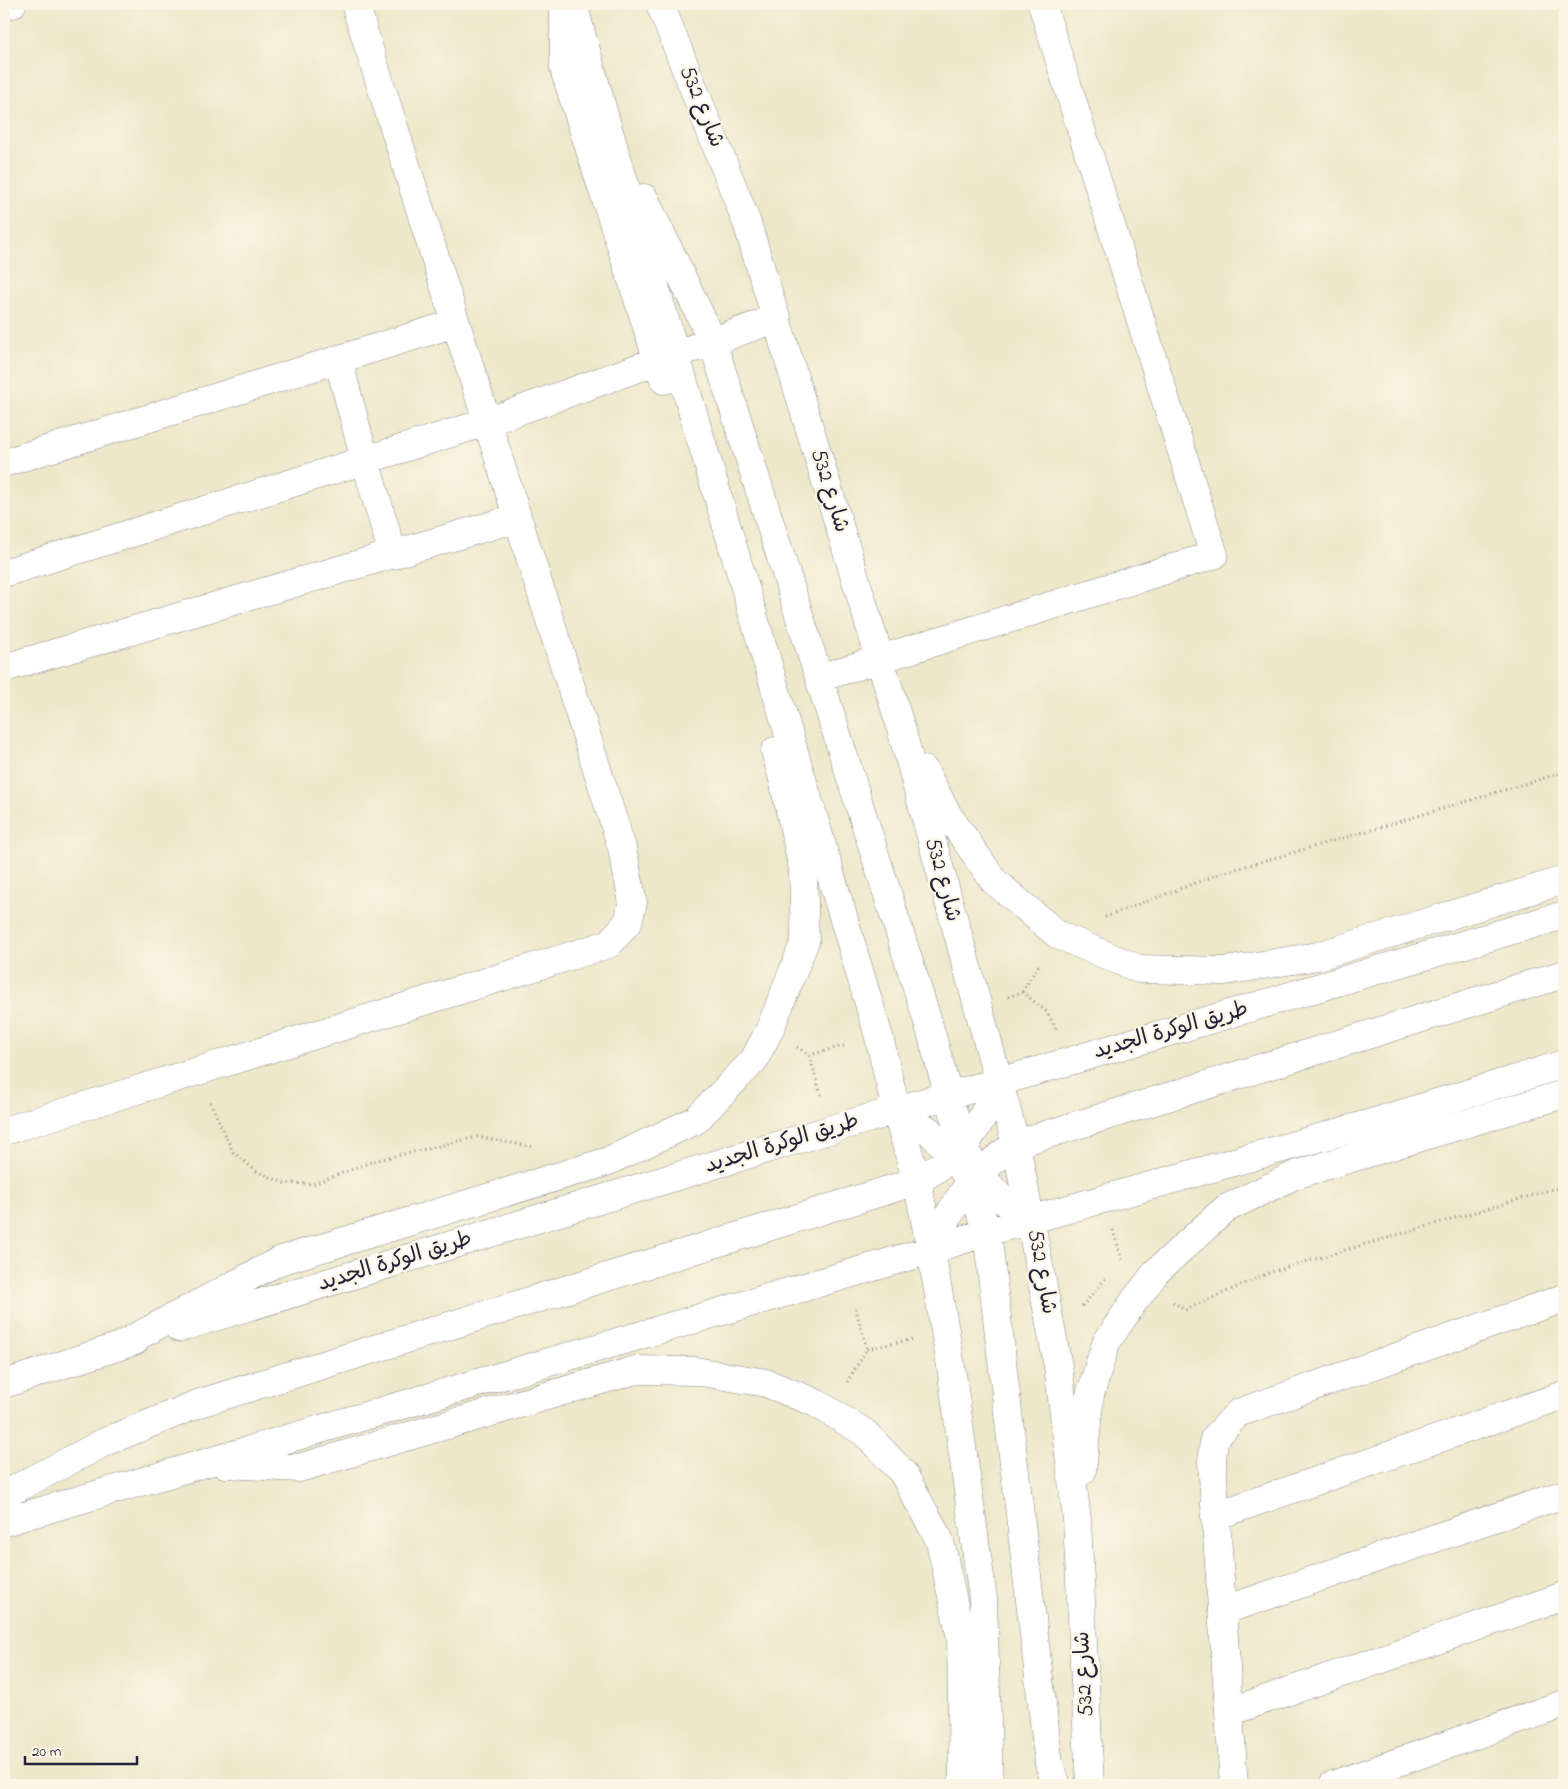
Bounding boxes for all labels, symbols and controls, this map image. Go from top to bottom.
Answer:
street label: شارع 532 [670,61,732,153]
street label: شارع 532 [801,445,857,537]
street label: شارع 532 [915,834,969,926]
street label: طريق الوكرة الجديد [1090,994,1252,1068]
street label: طريق الوكرة الجديد [701,1105,863,1183]
street label: طريق الوكرة الجديد [314,1223,476,1301]
street label: شارع 532 [1018,1227,1064,1317]
street label: شارع 532 [1067,1630,1103,1718]
scale bar [25,1734,138,1766]
text: 20 m [32,1741,62,1763]

